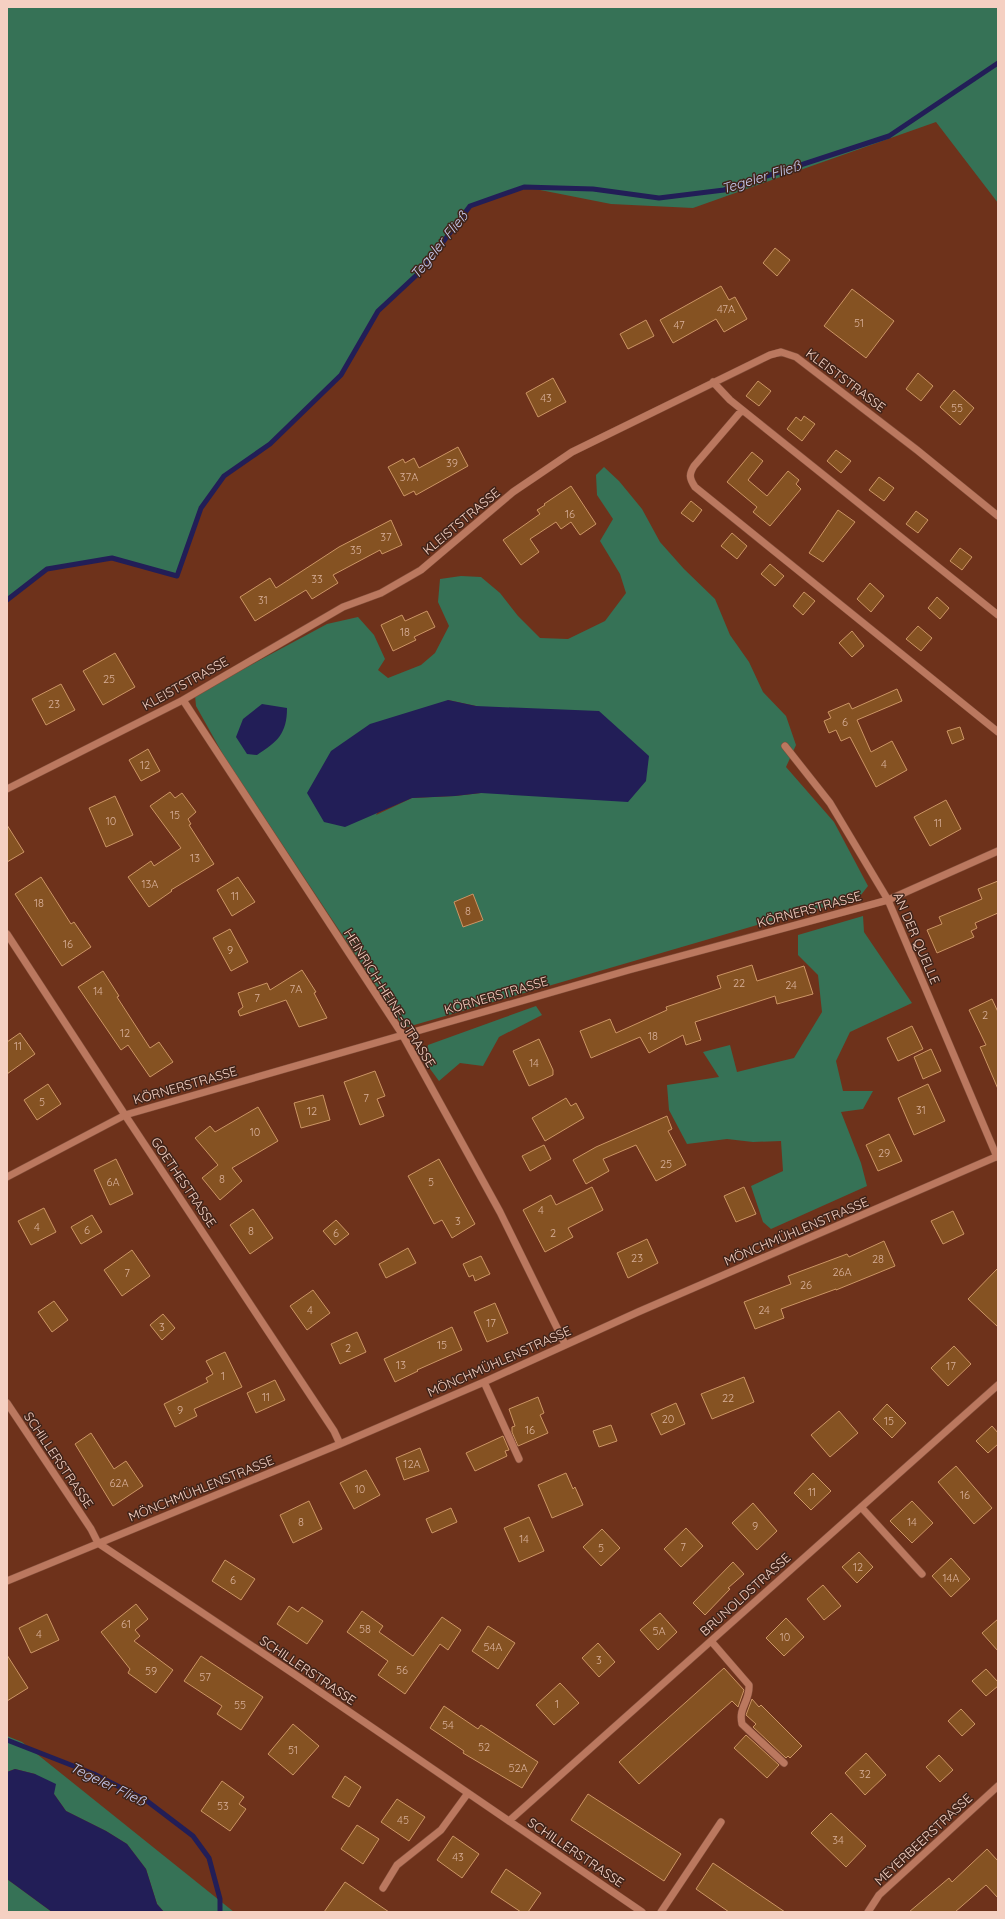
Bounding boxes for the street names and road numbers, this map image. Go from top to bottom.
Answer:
street label: KLEISTSTRASSE [803,345,889,415]
street label: KLEISTSTRASSE [419,484,503,558]
street label: KLEISTSTRASSE [139,653,231,713]
street label: KÖRNERSTRASSE [755,887,863,931]
street label: AN DER QUELLE [890,890,944,986]
street label: HEINRICH-HEINE-STRASSE [341,926,439,1070]
street label: KÖRNERSTRASSE [442,973,550,1017]
street label: KÖRNERSTRASSE [131,1063,239,1107]
street label: GOETHESTRASSE [148,1134,220,1230]
street label: MÖNCHMÜHLENSTRASSE [721,1193,871,1269]
street label: MÖNCHMÜHLENSTRASSE [425,1322,573,1400]
street label: SCHILLERSTRASSE [21,1409,97,1511]
street label: MÖNCHMÜHLENSTRASSE [126,1451,276,1525]
street label: BRUNOLDSTRASSE [696,1549,794,1639]
street label: SCHILLERSTRASSE [257,1632,359,1708]
street label: MEYERBEERSTRASSE [871,1790,975,1888]
street label: SCHILLERSTRASSE [525,1814,627,1890]

